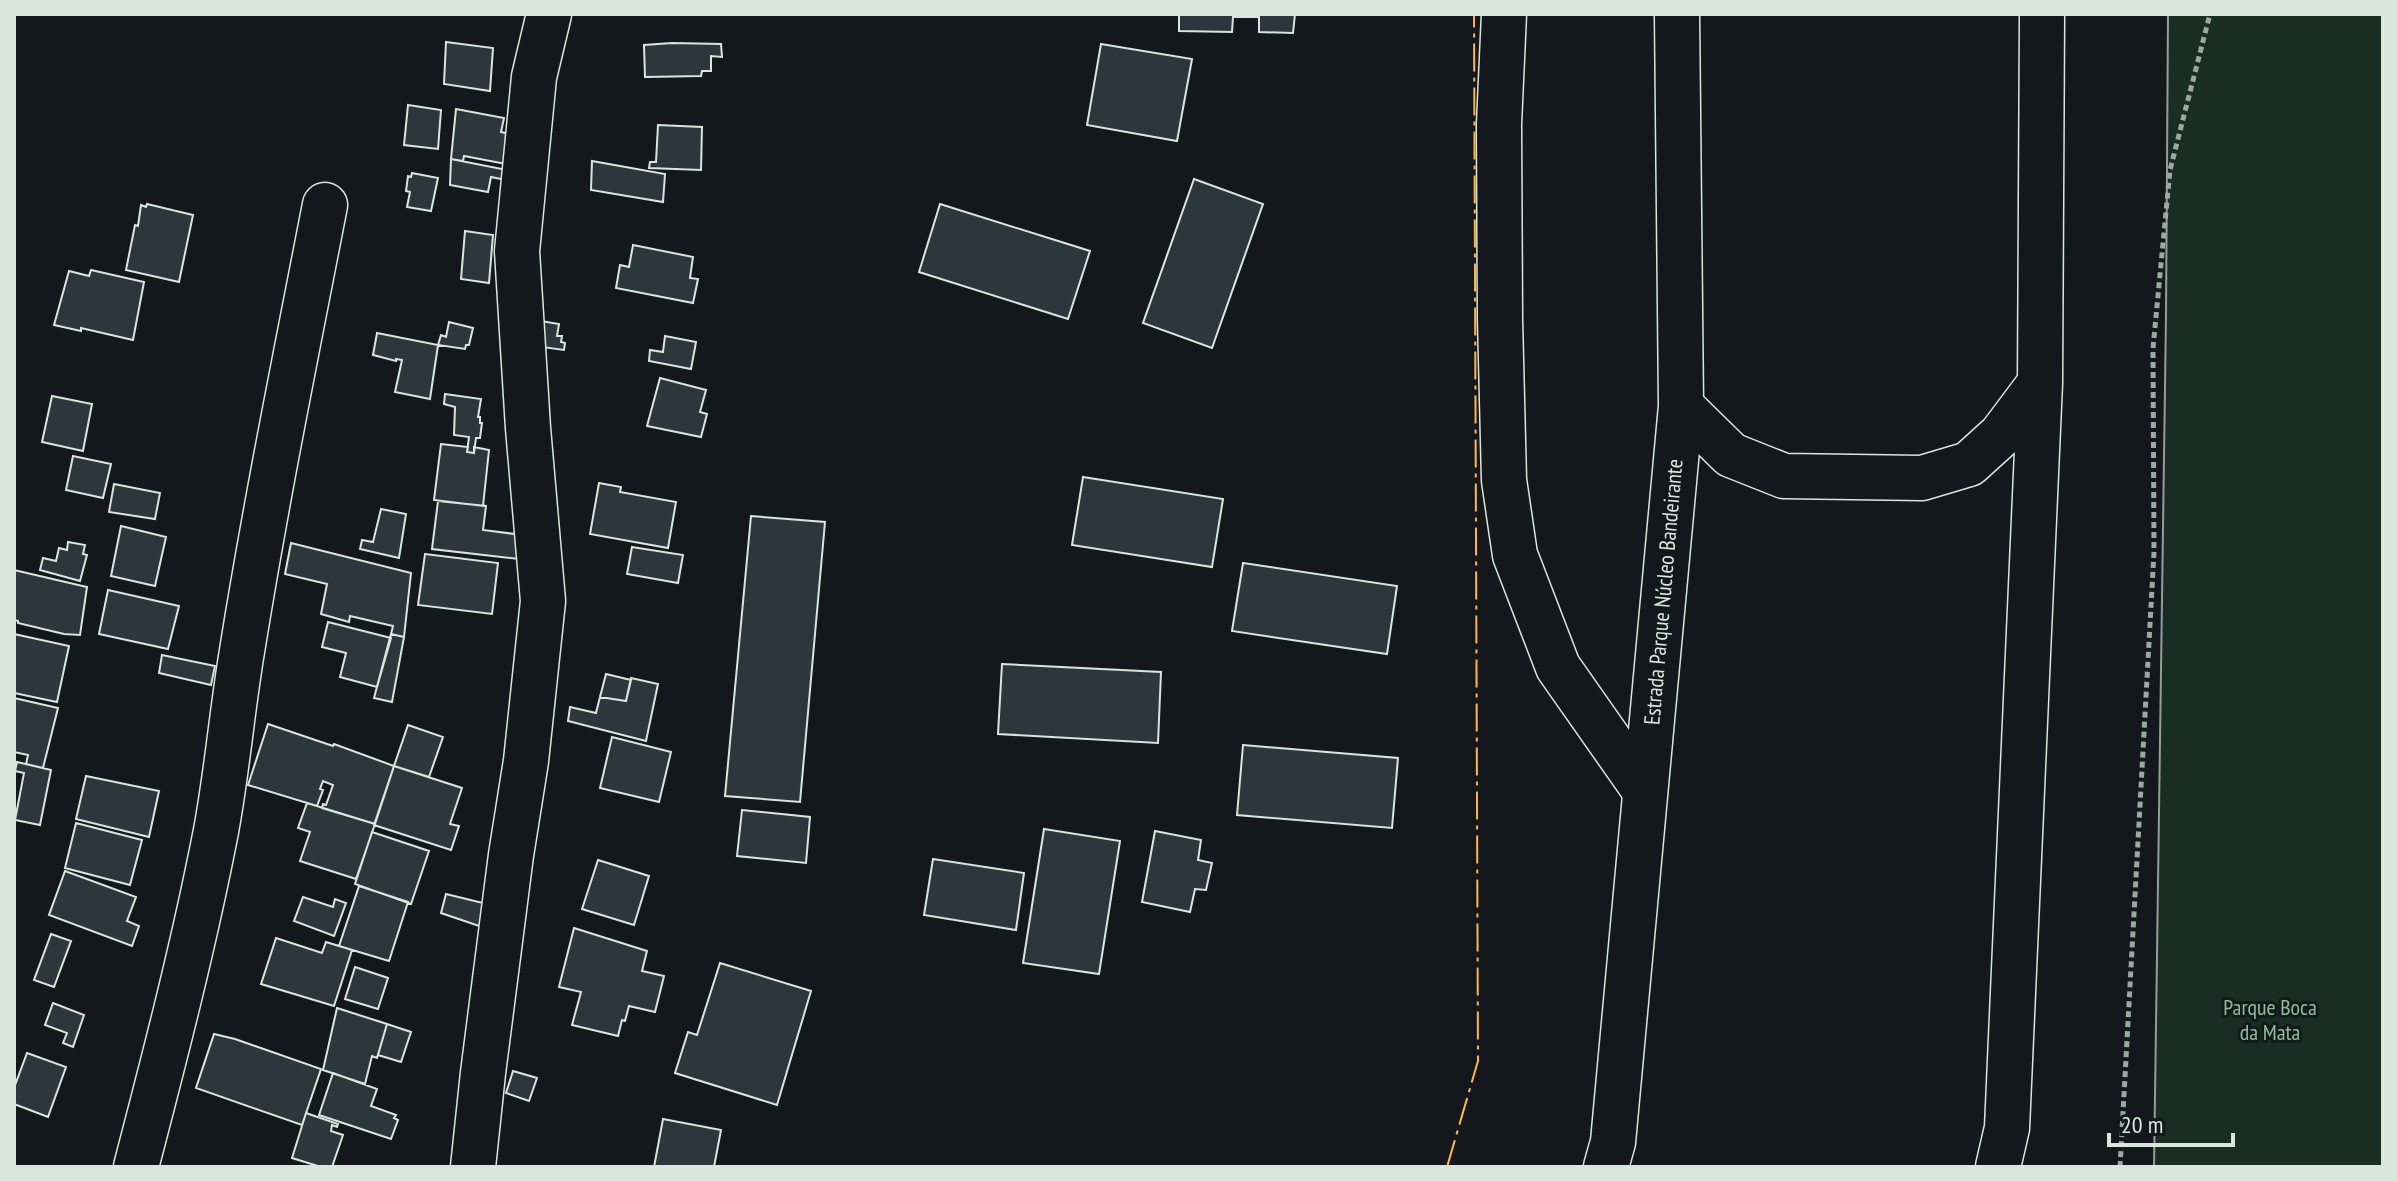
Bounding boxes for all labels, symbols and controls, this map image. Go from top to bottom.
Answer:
street label: Estrada Parque Núcleo Bandeirante [1637,458,1689,726]
park label: Parque Boca da Mata [2223,993,2317,1046]
scale bar [2109,1097,2233,1147]
text: 20 m [2121,1109,2163,1140]

